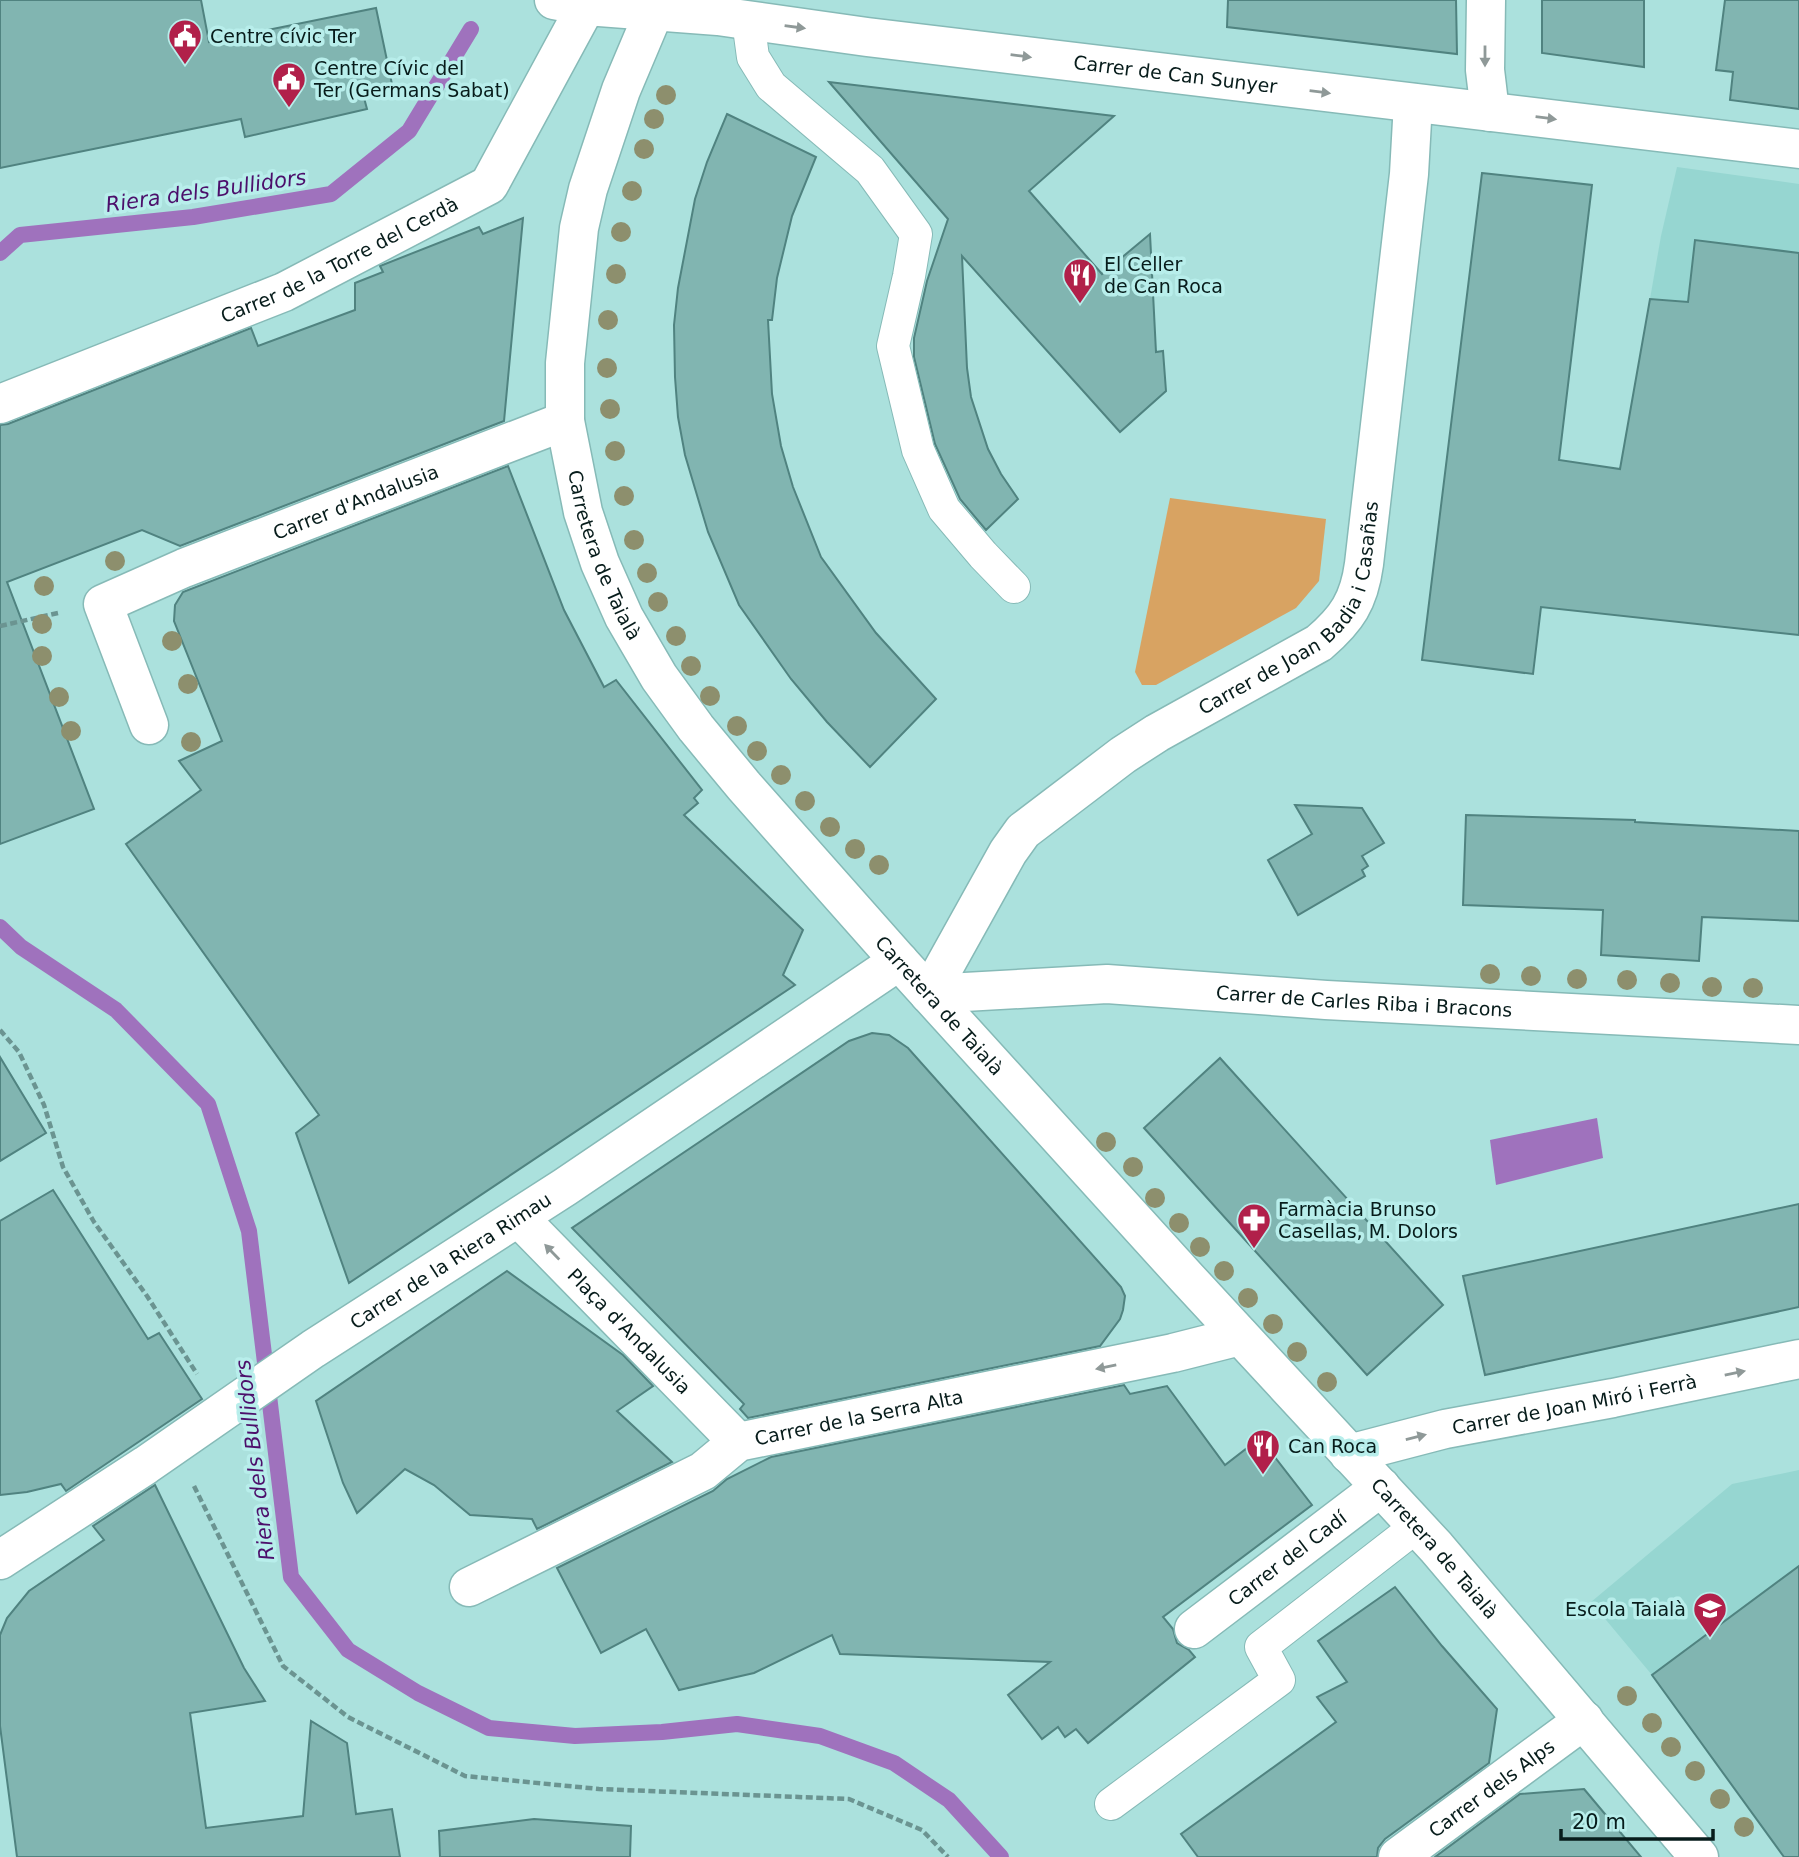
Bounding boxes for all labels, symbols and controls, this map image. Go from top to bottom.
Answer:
public building icon: Centre cívic Ter [166,17,204,66]
one-way arrow [784,22,806,33]
place label: Centre cívic Ter [210,25,356,47]
one-way arrow [1480,45,1491,67]
one-way arrow [1010,50,1032,61]
street label: Carrer de Can Sunyer [1072,51,1279,97]
place label: Centre Cívic del Ter (Germans Sabat) [313,57,510,101]
public building icon: Centre Cívic del Ter (Germans Sabat) [270,60,308,109]
one-way arrow [1309,86,1331,97]
one-way arrow [1535,113,1557,124]
water label: Riera dels Bullidors [104,165,308,217]
street label: Carrer de la Torre del Cerdà [217,192,462,327]
place label: El Celler de Can Roca [1104,253,1223,297]
restaurant icon: El Celler de Can Roca [1061,256,1099,305]
street label: Carrer d'Andalusia [270,460,441,544]
street label: Carretera de Taialà [564,468,646,644]
street label: Carrer de Joan Badia i Casañas [1194,500,1382,719]
street label: Carretera de Taialà [871,931,1008,1079]
street label: Carrer de Carles Riba i Bracons [1215,981,1513,1021]
street label: Carrer de la Riera Rimau [346,1188,555,1333]
place label: Farmàcia Brunso Casellas, M. Dolors [1278,1198,1458,1242]
pharmacy icon: Farmàcia Brunso Casellas, M. Dolors [1235,1201,1273,1250]
one-way arrow [543,1243,560,1260]
street label: Plaça d'Andalusia [563,1264,696,1398]
water label: Riera dels Bullidors [231,1358,279,1562]
one-way arrow [1095,1361,1117,1372]
one-way arrow [1724,1367,1746,1378]
street label: Carrer de Joan Miró i Ferrà [1450,1370,1699,1438]
street label: Carrer de la Serra Alta [753,1385,965,1449]
restaurant icon: Can Roca [1244,1427,1282,1476]
one-way arrow [1405,1431,1427,1442]
place label: Can Roca [1288,1435,1377,1457]
street label: Carretera de Taialà [1367,1474,1503,1623]
street label: Carrer del Cadí [1224,1506,1351,1610]
school or university icon: Escola Taialà [1691,1590,1729,1639]
place label: Escola Taialà [1565,1598,1686,1620]
street label: Carrer dels Alps [1424,1735,1559,1842]
scale bar [1561,1798,1713,1842]
text: 20 m [1572,1810,1626,1834]

